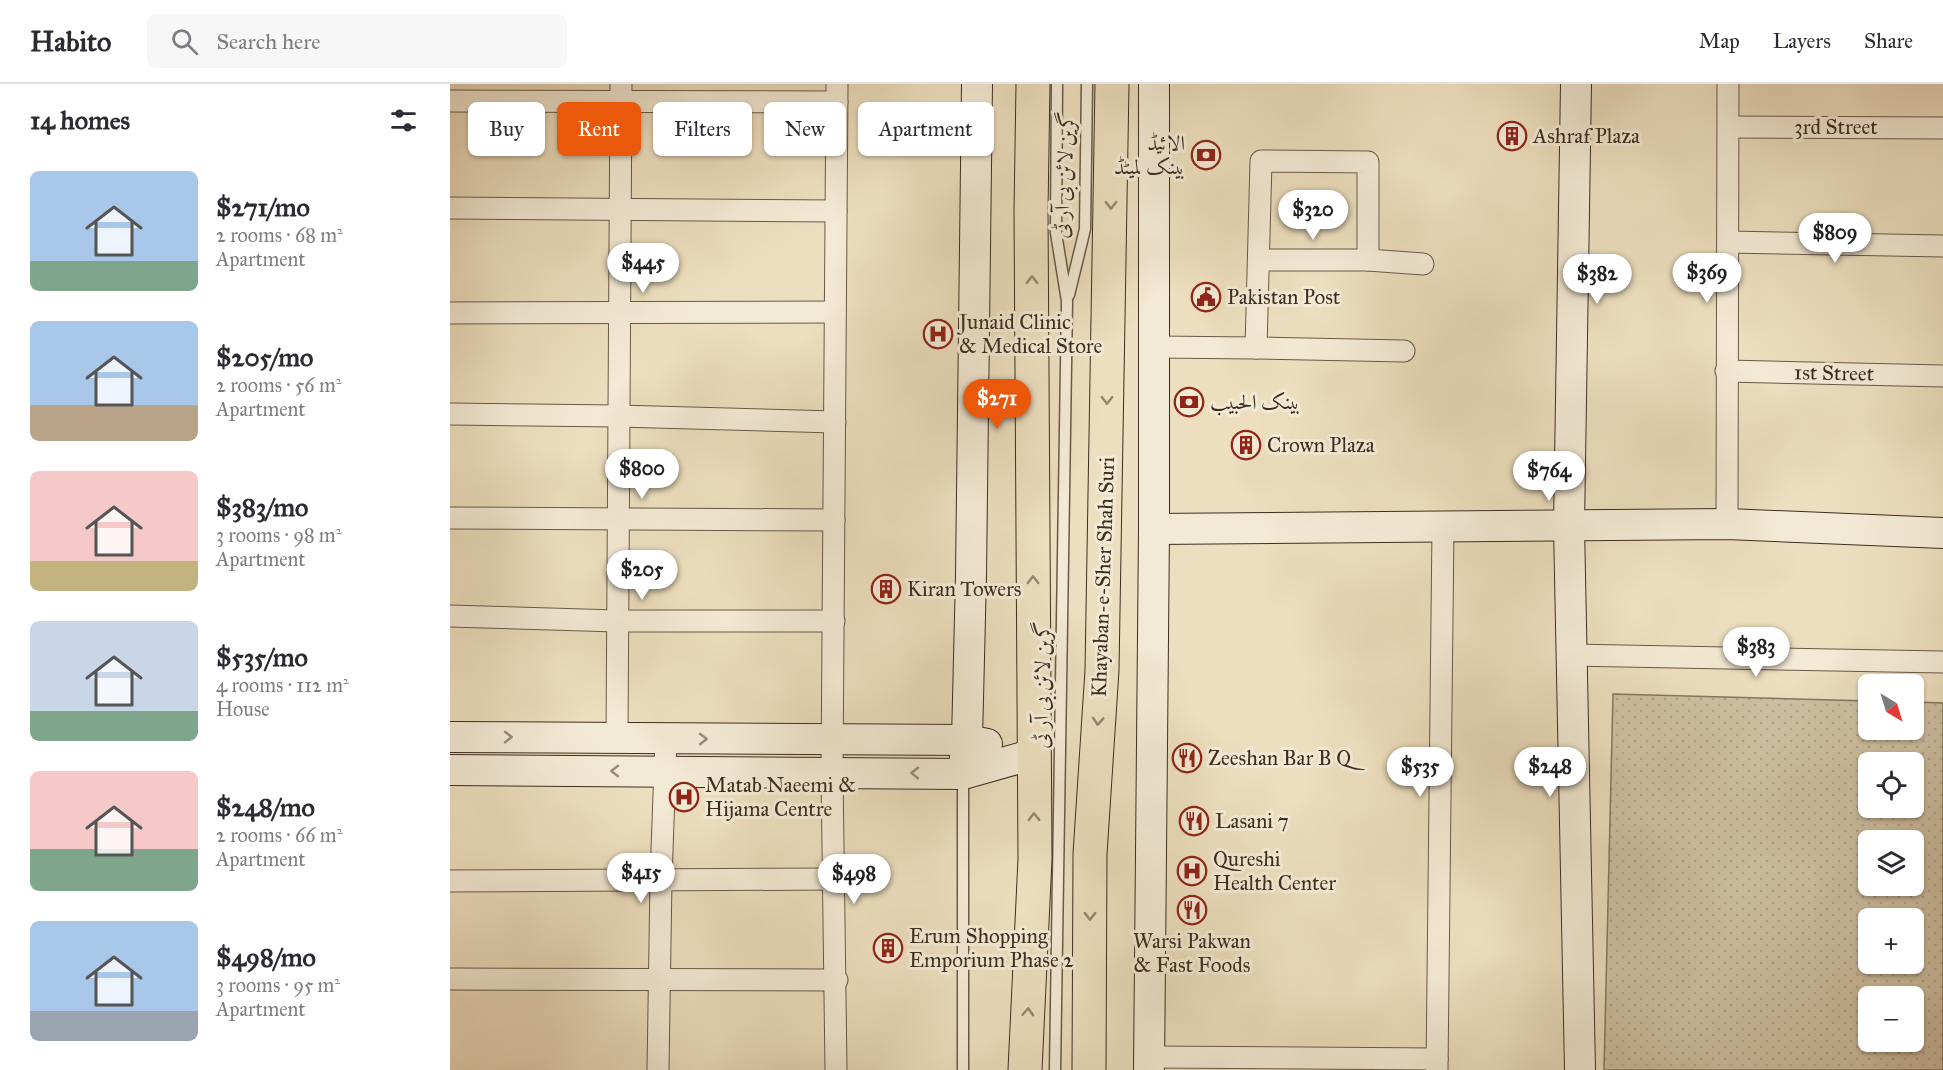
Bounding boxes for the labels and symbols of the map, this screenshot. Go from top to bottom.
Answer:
street label: گرین لائن بی آر ٹی [1047,111,1082,239]
street label: 3rd Street [1794,114,1878,140]
building icon: Ashraf Plaza [1496,120,1528,152]
place label: Ashraf Plaza [1532,123,1640,149]
place label: الائیڈ بینک لمیٹڈ [1114,130,1185,180]
bank icon: الائیڈ بینک لمیٹڈ [1190,139,1222,171]
pin: $320 [1277,190,1349,241]
one-way arrow [1105,201,1118,210]
pin: $809 [1799,213,1871,264]
pin: $445 [607,243,679,294]
pin: $369 [1671,253,1743,304]
pin: $382 [1561,254,1633,305]
one-way arrow [1025,275,1038,284]
public building icon: Pakistan Post [1190,281,1222,313]
place label: Pakistan Post [1227,284,1341,310]
place label: Junaid Clinic & Medical Store [957,309,1103,359]
hospital icon: Junaid Clinic & Medical Store [922,318,954,350]
street label: 1st Street [1794,359,1875,387]
pin: $271 [961,379,1033,430]
bank icon: بينک الحبيب [1173,386,1205,418]
place label: بينک الحبيب [1210,389,1300,416]
one-way arrow [1101,396,1114,405]
building icon: Crown Plaza [1230,429,1262,461]
place label: Crown Plaza [1267,432,1375,458]
pin: $800 [606,449,678,500]
pin: $764 [1513,451,1585,502]
street label: Khayaban-e-Sher Shah Suri [1086,456,1120,698]
pin: $205 [606,550,678,601]
building icon: Kiran Towers [870,573,902,605]
one-way arrow [1027,575,1039,584]
place label: Kiran Towers [907,576,1021,602]
street label: گرین لائن بی آر ٹی [1027,621,1058,749]
pin: $383 [1720,627,1792,678]
north arrow [1858,674,1924,740]
one-way arrow [1092,717,1105,726]
one-way arrow [504,731,513,744]
one-way arrow [699,733,708,745]
restaurant icon: Zeeshan Bar B Q [1171,742,1203,774]
place label: Zeeshan Bar B Q [1208,745,1366,771]
pin: $535 [1384,747,1456,798]
pin: $248 [1514,747,1586,798]
one-way arrow [610,765,619,777]
one-way arrow [910,767,919,779]
place label: Matab Naeemi & Hijama Centre [705,772,856,822]
hospital icon: Matab Naeemi & Hijama Centre [668,781,700,813]
restaurant icon: Lasani 7 [1178,805,1210,837]
place label: Lasani 7 [1215,808,1289,834]
one-way arrow [1028,812,1041,821]
place label: Qureshi Health Center [1213,846,1336,896]
pin: $415 [605,853,677,904]
pin: $498 [818,854,890,905]
hospital icon: Qureshi Health Center [1176,855,1208,887]
restaurant icon: Warsi Pakwan & Fast Foods [1176,894,1208,926]
one-way arrow [1083,912,1096,921]
place label: Erum Shopping Emporium Phase 2 [909,923,1074,973]
place label: Warsi Pakwan & Fast Foods [1133,928,1251,978]
building icon: Erum Shopping Emporium Phase 2 [872,932,904,964]
one-way arrow [1021,1007,1034,1016]

